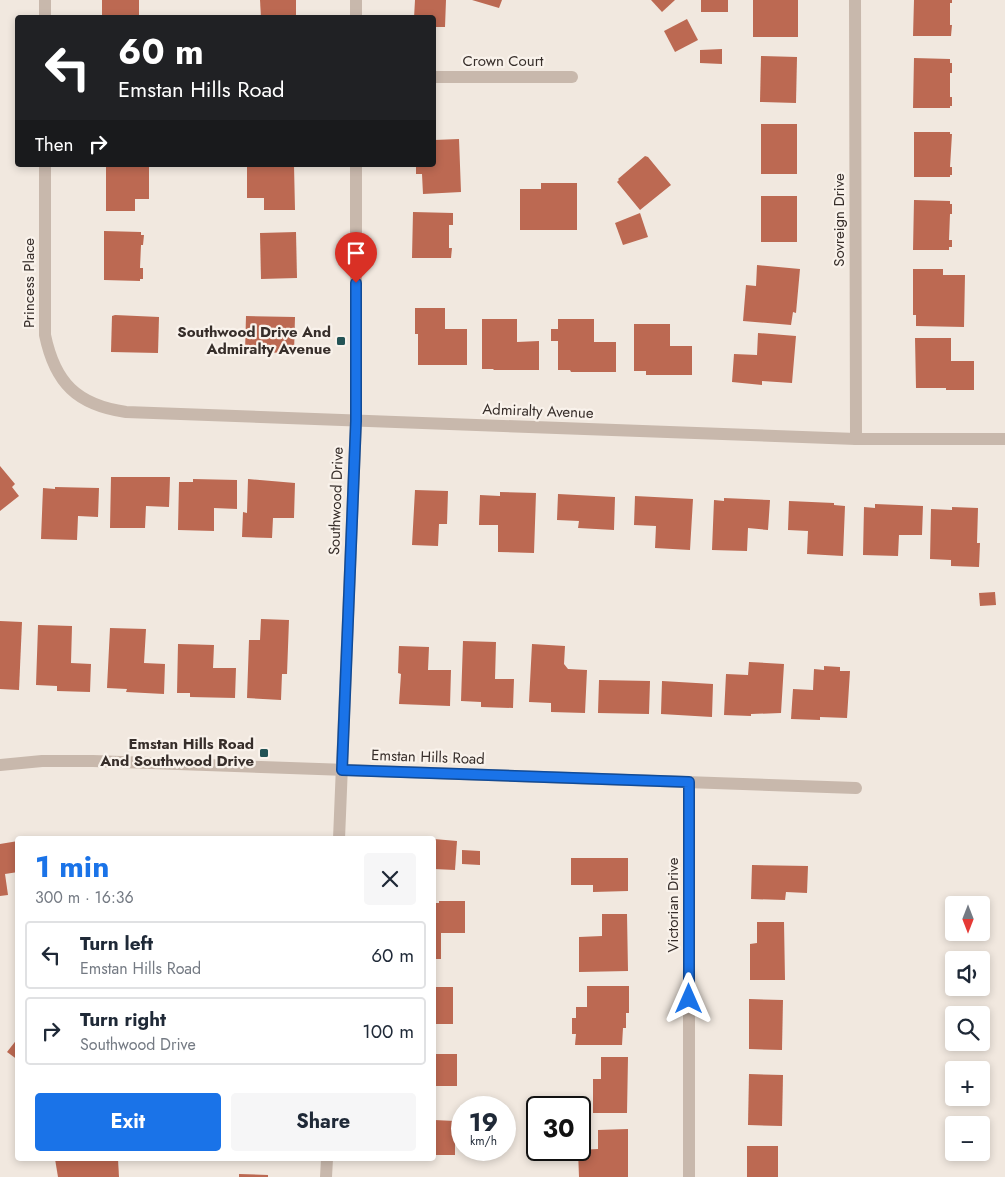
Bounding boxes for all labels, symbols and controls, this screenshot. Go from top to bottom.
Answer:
text: 60 m [118,27,204,77]
icon: left [35,35,100,100]
street label: Crown Court [463,50,544,72]
text: Emstan Hills Road [118,73,285,105]
icon: right [84,130,112,158]
text: Then [35,131,74,158]
street label: Sovreign Drive [828,173,850,267]
pin [335,232,377,283]
street label: Princess Place [18,238,40,328]
icon: arrive [342,239,370,267]
place label: Southwood Drive And Admiralty Avenue [177,321,331,360]
marker: Southwood Drive And Admiralty Avenue [335,335,347,347]
street label: Admiralty Avenue [482,398,594,424]
street label: Southwood Drive [323,446,349,556]
place label: Emstan Hills Road And Southwood Drive [99,733,254,772]
street label: Emstan Hills Road [371,744,485,770]
marker: Emstan Hills Road And Southwood Drive [258,747,270,759]
text: 1 min [35,845,109,888]
button: close [364,853,416,905]
street label: Victorian Drive [662,857,684,952]
text: 300 m · 16:36 [35,886,134,909]
north arrow [945,896,990,941]
map controls [945,896,990,1161]
text: Turn left [80,930,153,957]
icon: left [37,941,65,969]
text: 60 m [371,942,414,969]
button: sound [945,951,990,996]
text: Emstan Hills Road [80,957,201,980]
position arrow [662,972,714,1024]
text: Turn right [80,1006,166,1033]
button: search [945,1006,990,1051]
icon: right [37,1017,65,1045]
text: 100 m [362,1018,414,1045]
text: Southwood Drive [80,1033,196,1056]
button: + [945,1061,990,1106]
button: Exit [35,1093,221,1151]
button: Share [231,1093,416,1151]
speed limit sign: 30 [526,1096,591,1161]
text: 19 [469,1104,498,1140]
button: − [945,1116,990,1161]
text: km/h [470,1132,497,1150]

